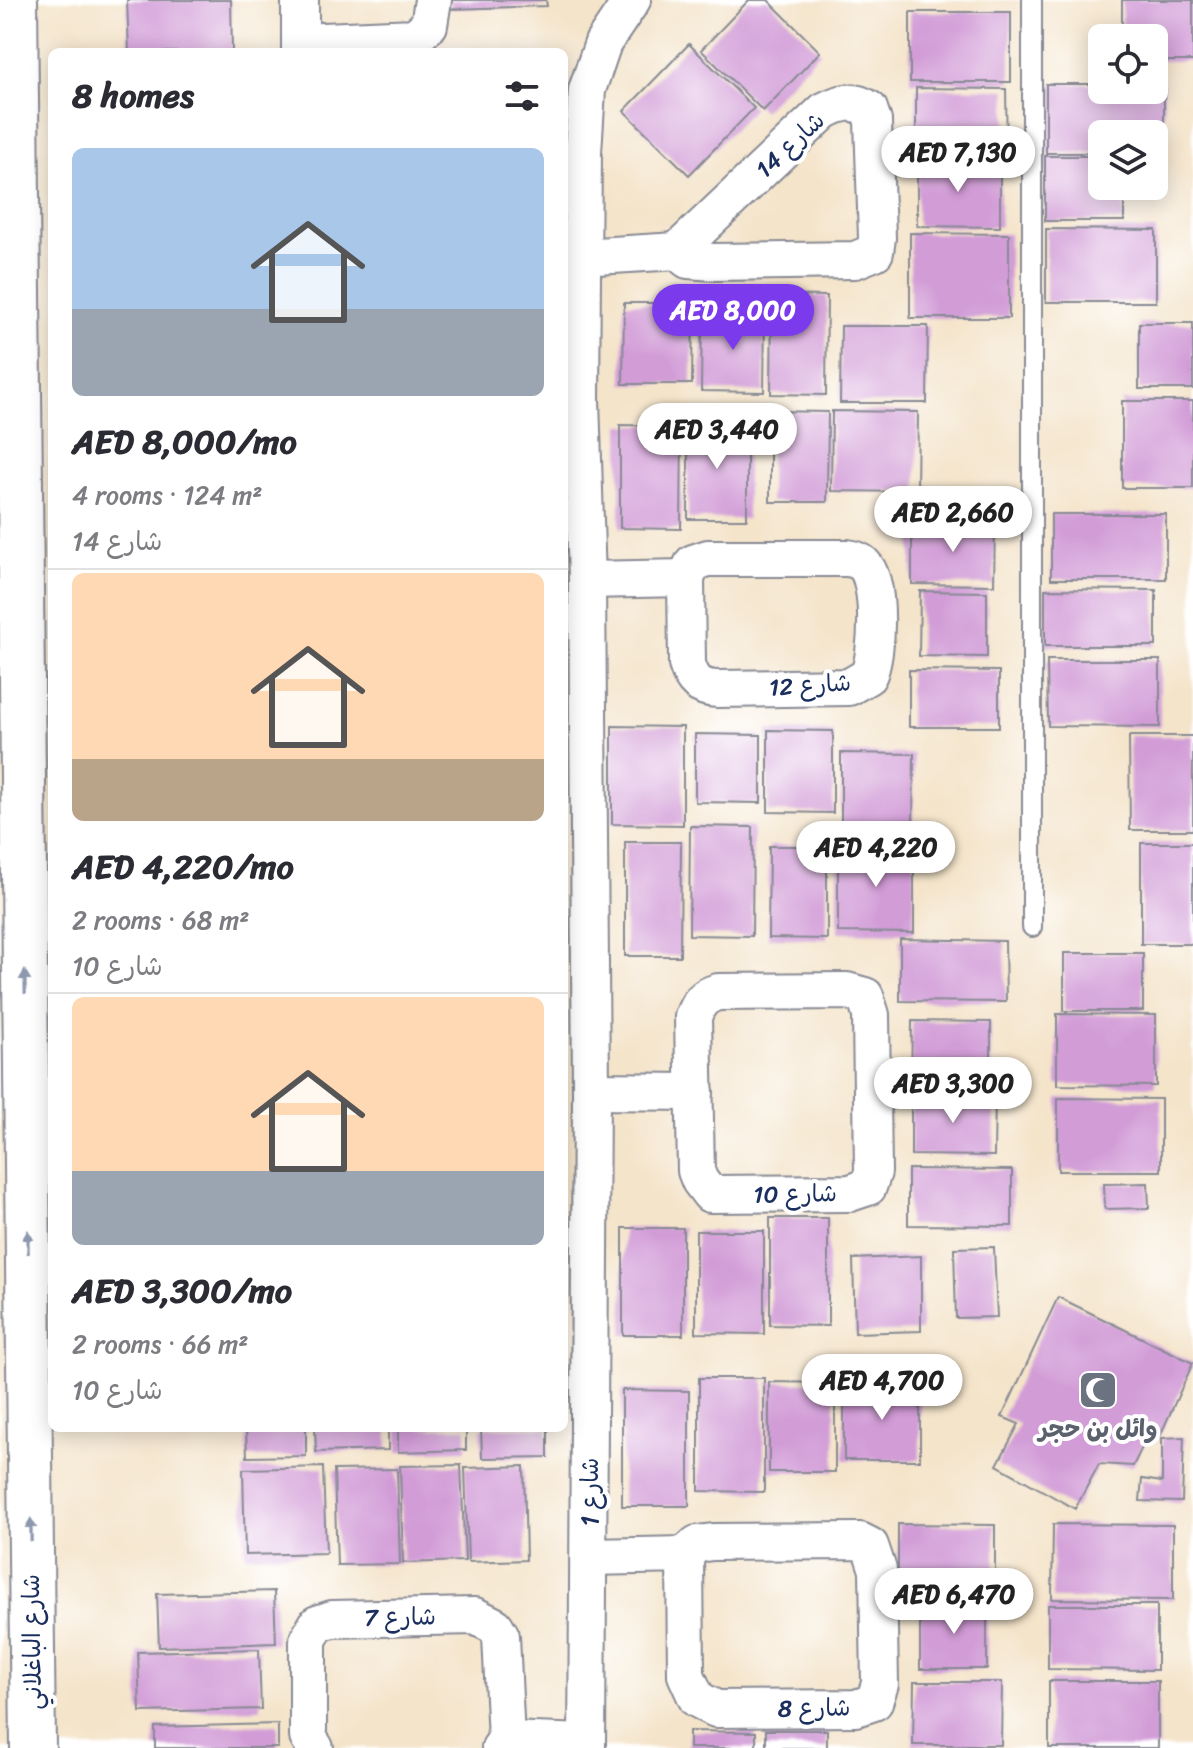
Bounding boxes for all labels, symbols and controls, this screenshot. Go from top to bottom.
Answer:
map controls [1088,24,1168,200]
button: locate [1088,24,1168,104]
text: 8 homes [72,66,194,126]
icon: filters [500,74,544,118]
street label: شارع 14 [745,101,835,189]
button: layers [1088,120,1168,200]
pin: AED 7,130 [866,126,1050,194]
text: AED 7,130 [899,129,1017,175]
icon: home [236,200,380,344]
pin: AED 8,000 [641,284,825,352]
text: AED 8,000 [670,287,796,333]
pin: AED 3,440 [625,403,809,471]
text: AED 3,440 [655,406,779,452]
text: AED 8,000/mo [72,412,297,472]
text: 4 rooms · 124 m² [72,472,263,518]
pin: AED 2,660 [861,486,1045,554]
text: AED 2,660 [892,489,1014,535]
text: شارع 14 [72,518,162,564]
icon: home [236,625,380,769]
street label: شارع 12 [767,661,853,709]
pin: AED 4,220 [784,821,968,889]
text: AED 4,220 [814,824,938,870]
text: AED 4,220/mo [72,837,294,897]
text: 2 rooms · 68 m² [72,897,249,943]
text: شارع 10 [72,943,163,989]
one-way arrow [19,969,31,994]
icon: home [236,1049,380,1193]
pin: AED 3,300 [861,1057,1045,1125]
text: AED 3,300 [892,1060,1014,1106]
street label: شارع 10 [753,1172,837,1216]
one-way arrow [22,1229,34,1254]
text: AED 3,300/mo [72,1261,292,1321]
text: 2 rooms · 66 m² [72,1321,248,1367]
pin: AED 4,700 [790,1354,974,1422]
text: AED 4,700 [820,1357,944,1403]
text: شارع 10 [72,1367,163,1413]
mosque icon: وائل بن حجر [1077,1369,1119,1411]
place label: وائل بن حجر [1036,1408,1158,1450]
street label: شارع 1 [569,1458,611,1526]
one-way arrow [25,1517,37,1542]
pin: AED 6,470 [862,1568,1046,1636]
text: AED 6,470 [892,1571,1016,1617]
street label: شارع الباغلاني [10,1574,54,1710]
street label: شارع 7 [364,1595,436,1639]
street label: شارع 8 [777,1686,851,1730]

